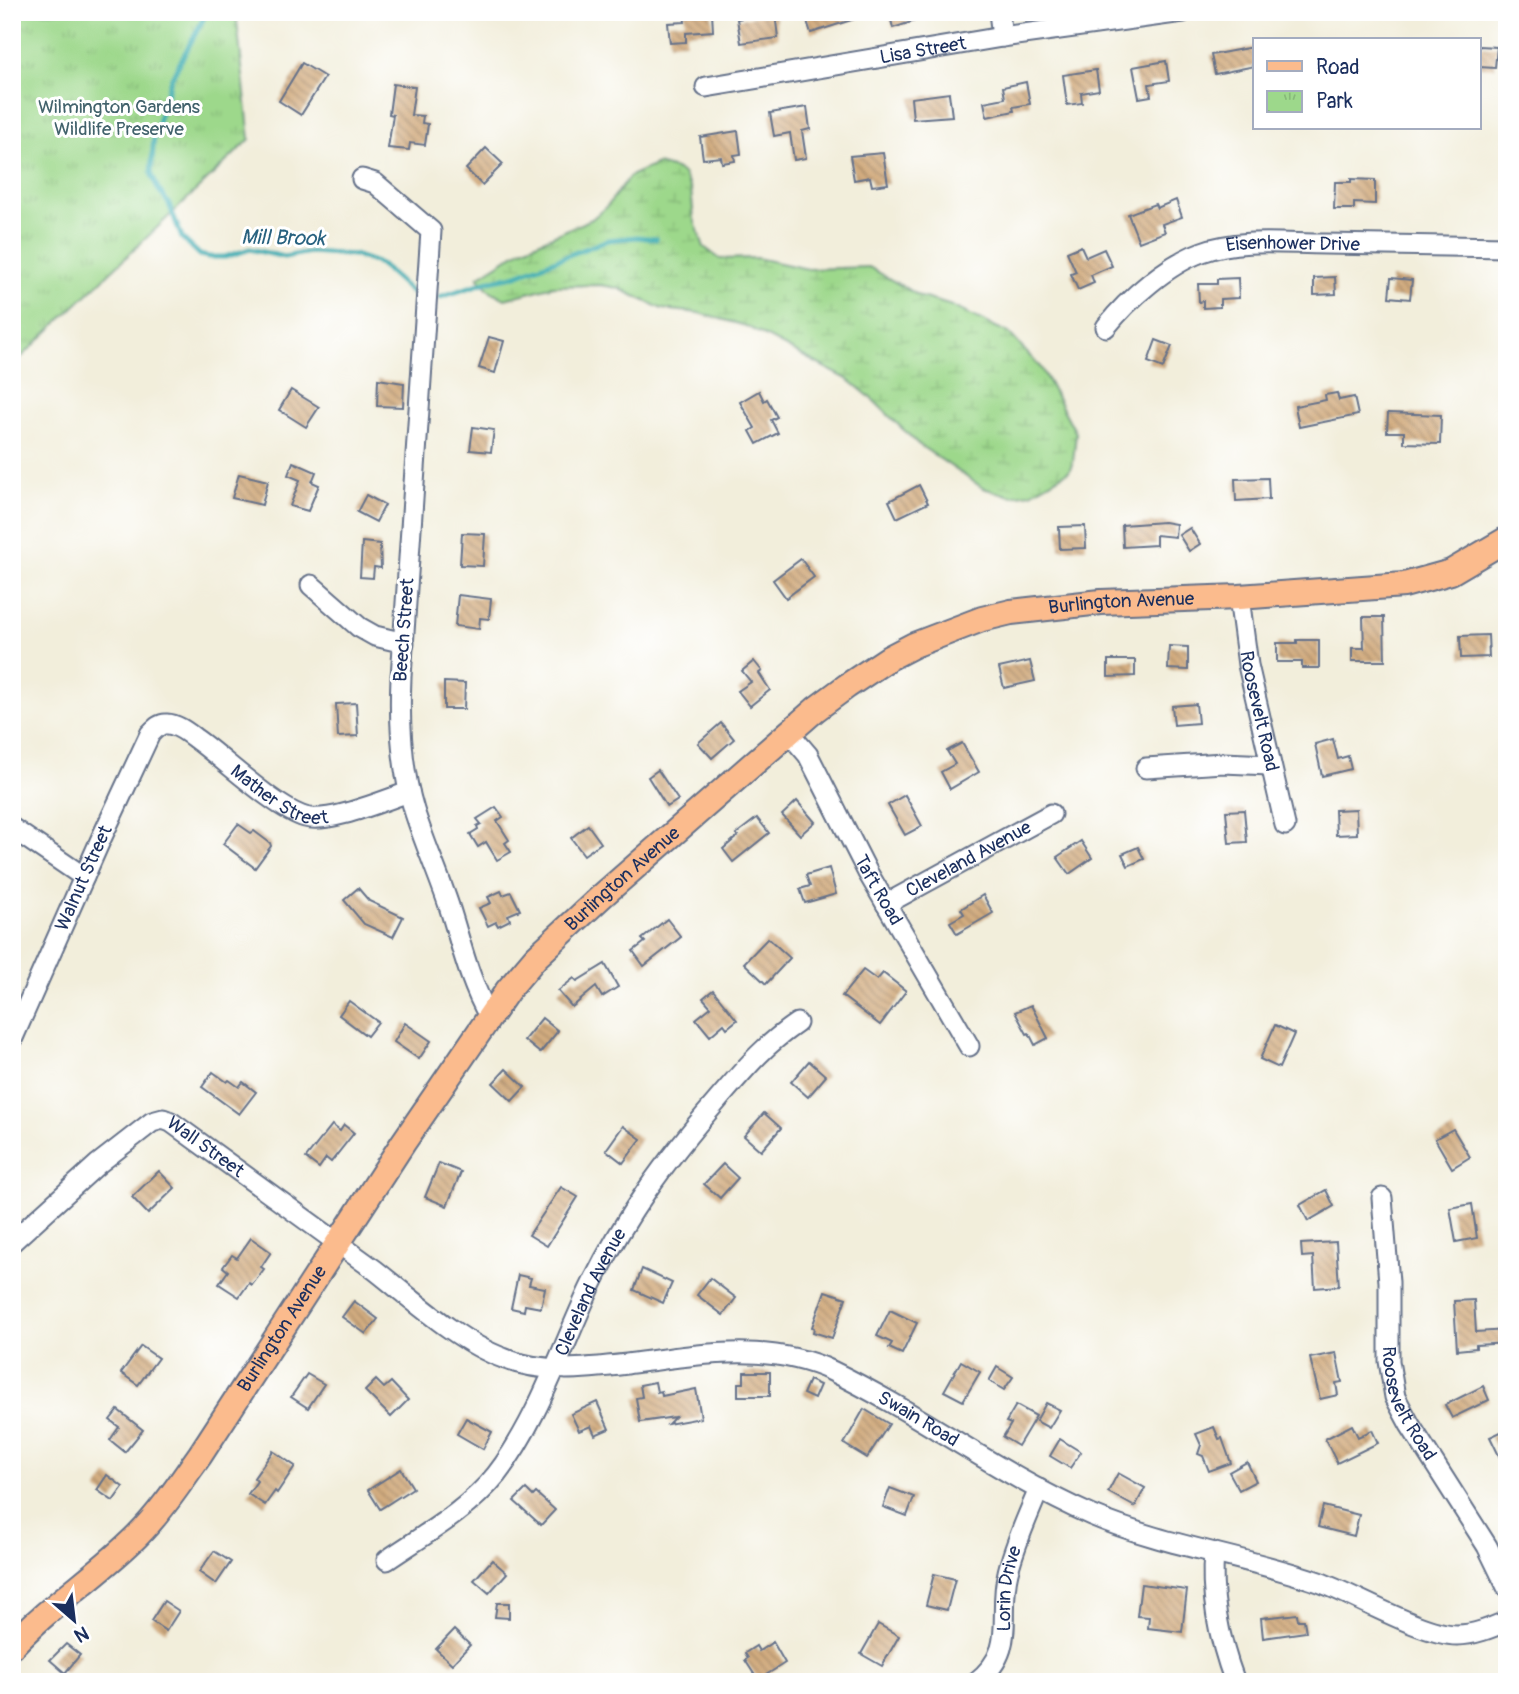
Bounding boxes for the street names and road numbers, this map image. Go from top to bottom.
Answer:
street label: Lisa Street [878,31,968,69]
street label: Eisenhower Drive [1224,231,1361,258]
street label: Beech Street [388,577,420,683]
street label: Burlington Avenue [1047,587,1195,620]
street label: Roosevelt Road [1234,649,1284,774]
street label: Mather Street [225,759,330,830]
street label: Cleveland Avenue [902,815,1036,903]
street label: Walnut Street [50,821,118,935]
street label: Burlington Avenue [560,821,685,936]
street label: Taft Road [849,851,908,930]
street label: Wall Street [162,1111,249,1183]
street label: Cleveland Avenue [550,1223,632,1360]
street label: Burlington Avenue [232,1260,332,1397]
street label: Roosevelt Road [1377,1346,1442,1465]
street label: Swain Road [874,1385,963,1452]
street label: Lorin Drive [992,1542,1027,1632]

